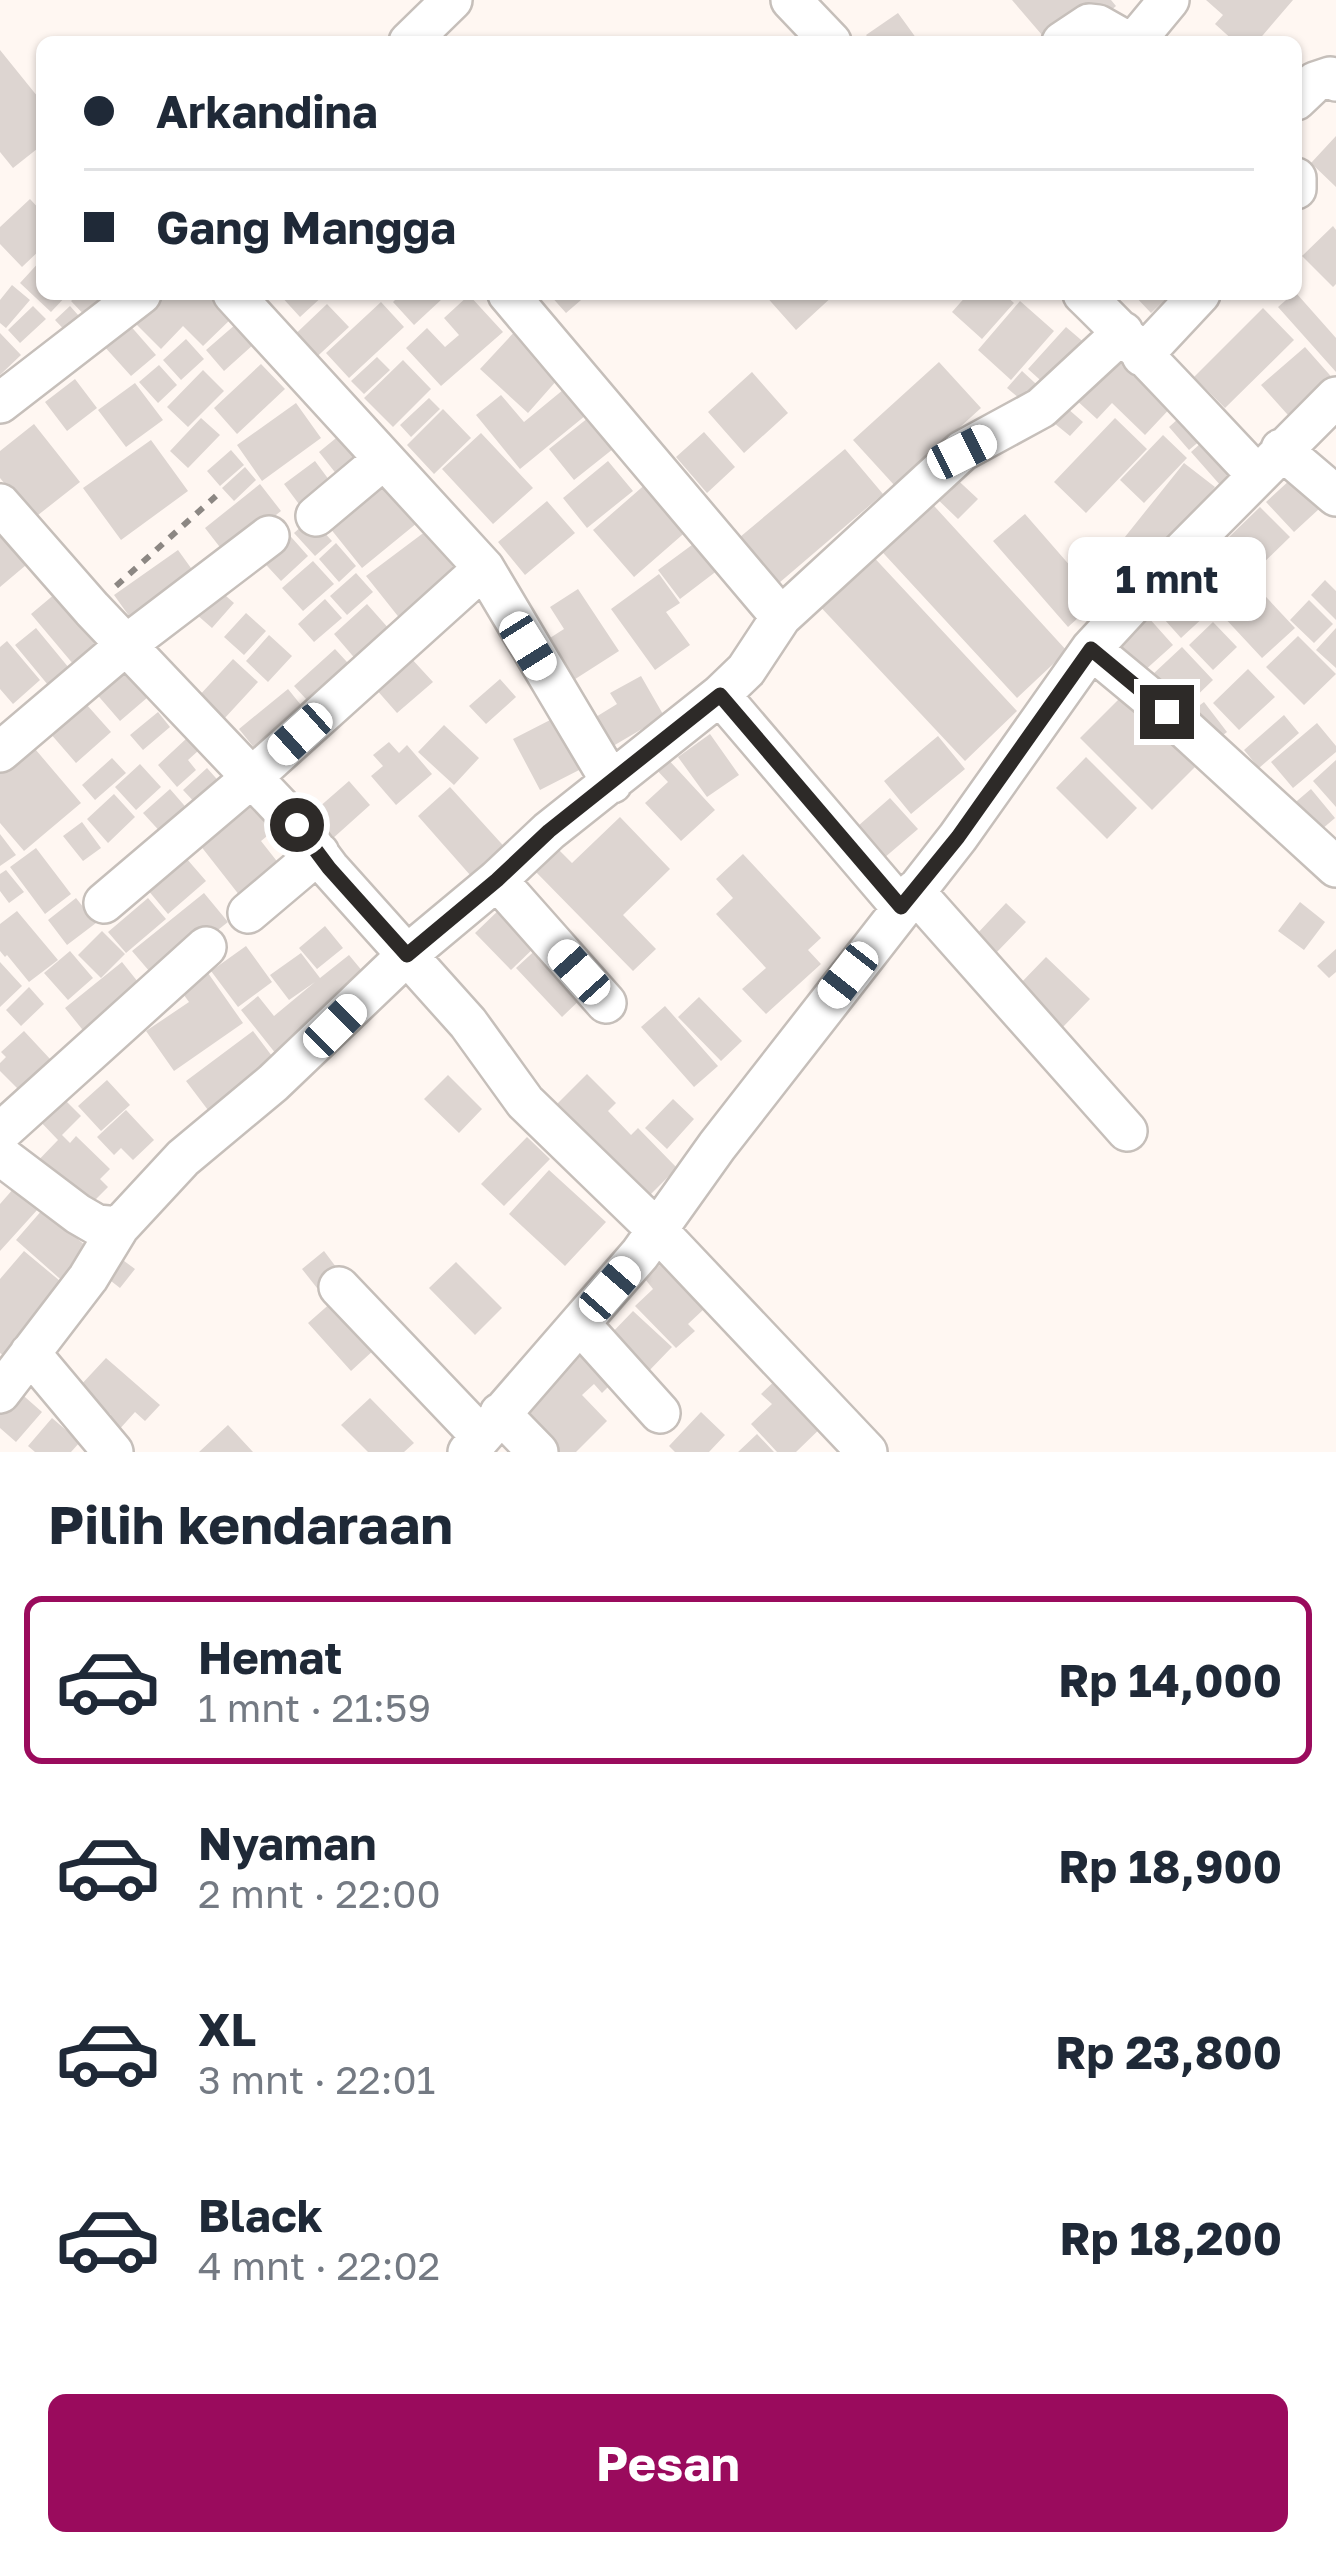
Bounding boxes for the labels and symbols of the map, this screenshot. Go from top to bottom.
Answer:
car [922,420,1002,484]
callout: 1 mnt [1068,538,1266,622]
car [494,606,562,686]
route end [1140,685,1194,739]
car [261,697,339,771]
route start [270,798,324,852]
car [542,933,616,1011]
car [812,936,884,1014]
car [297,988,373,1064]
car [573,1250,647,1328]

